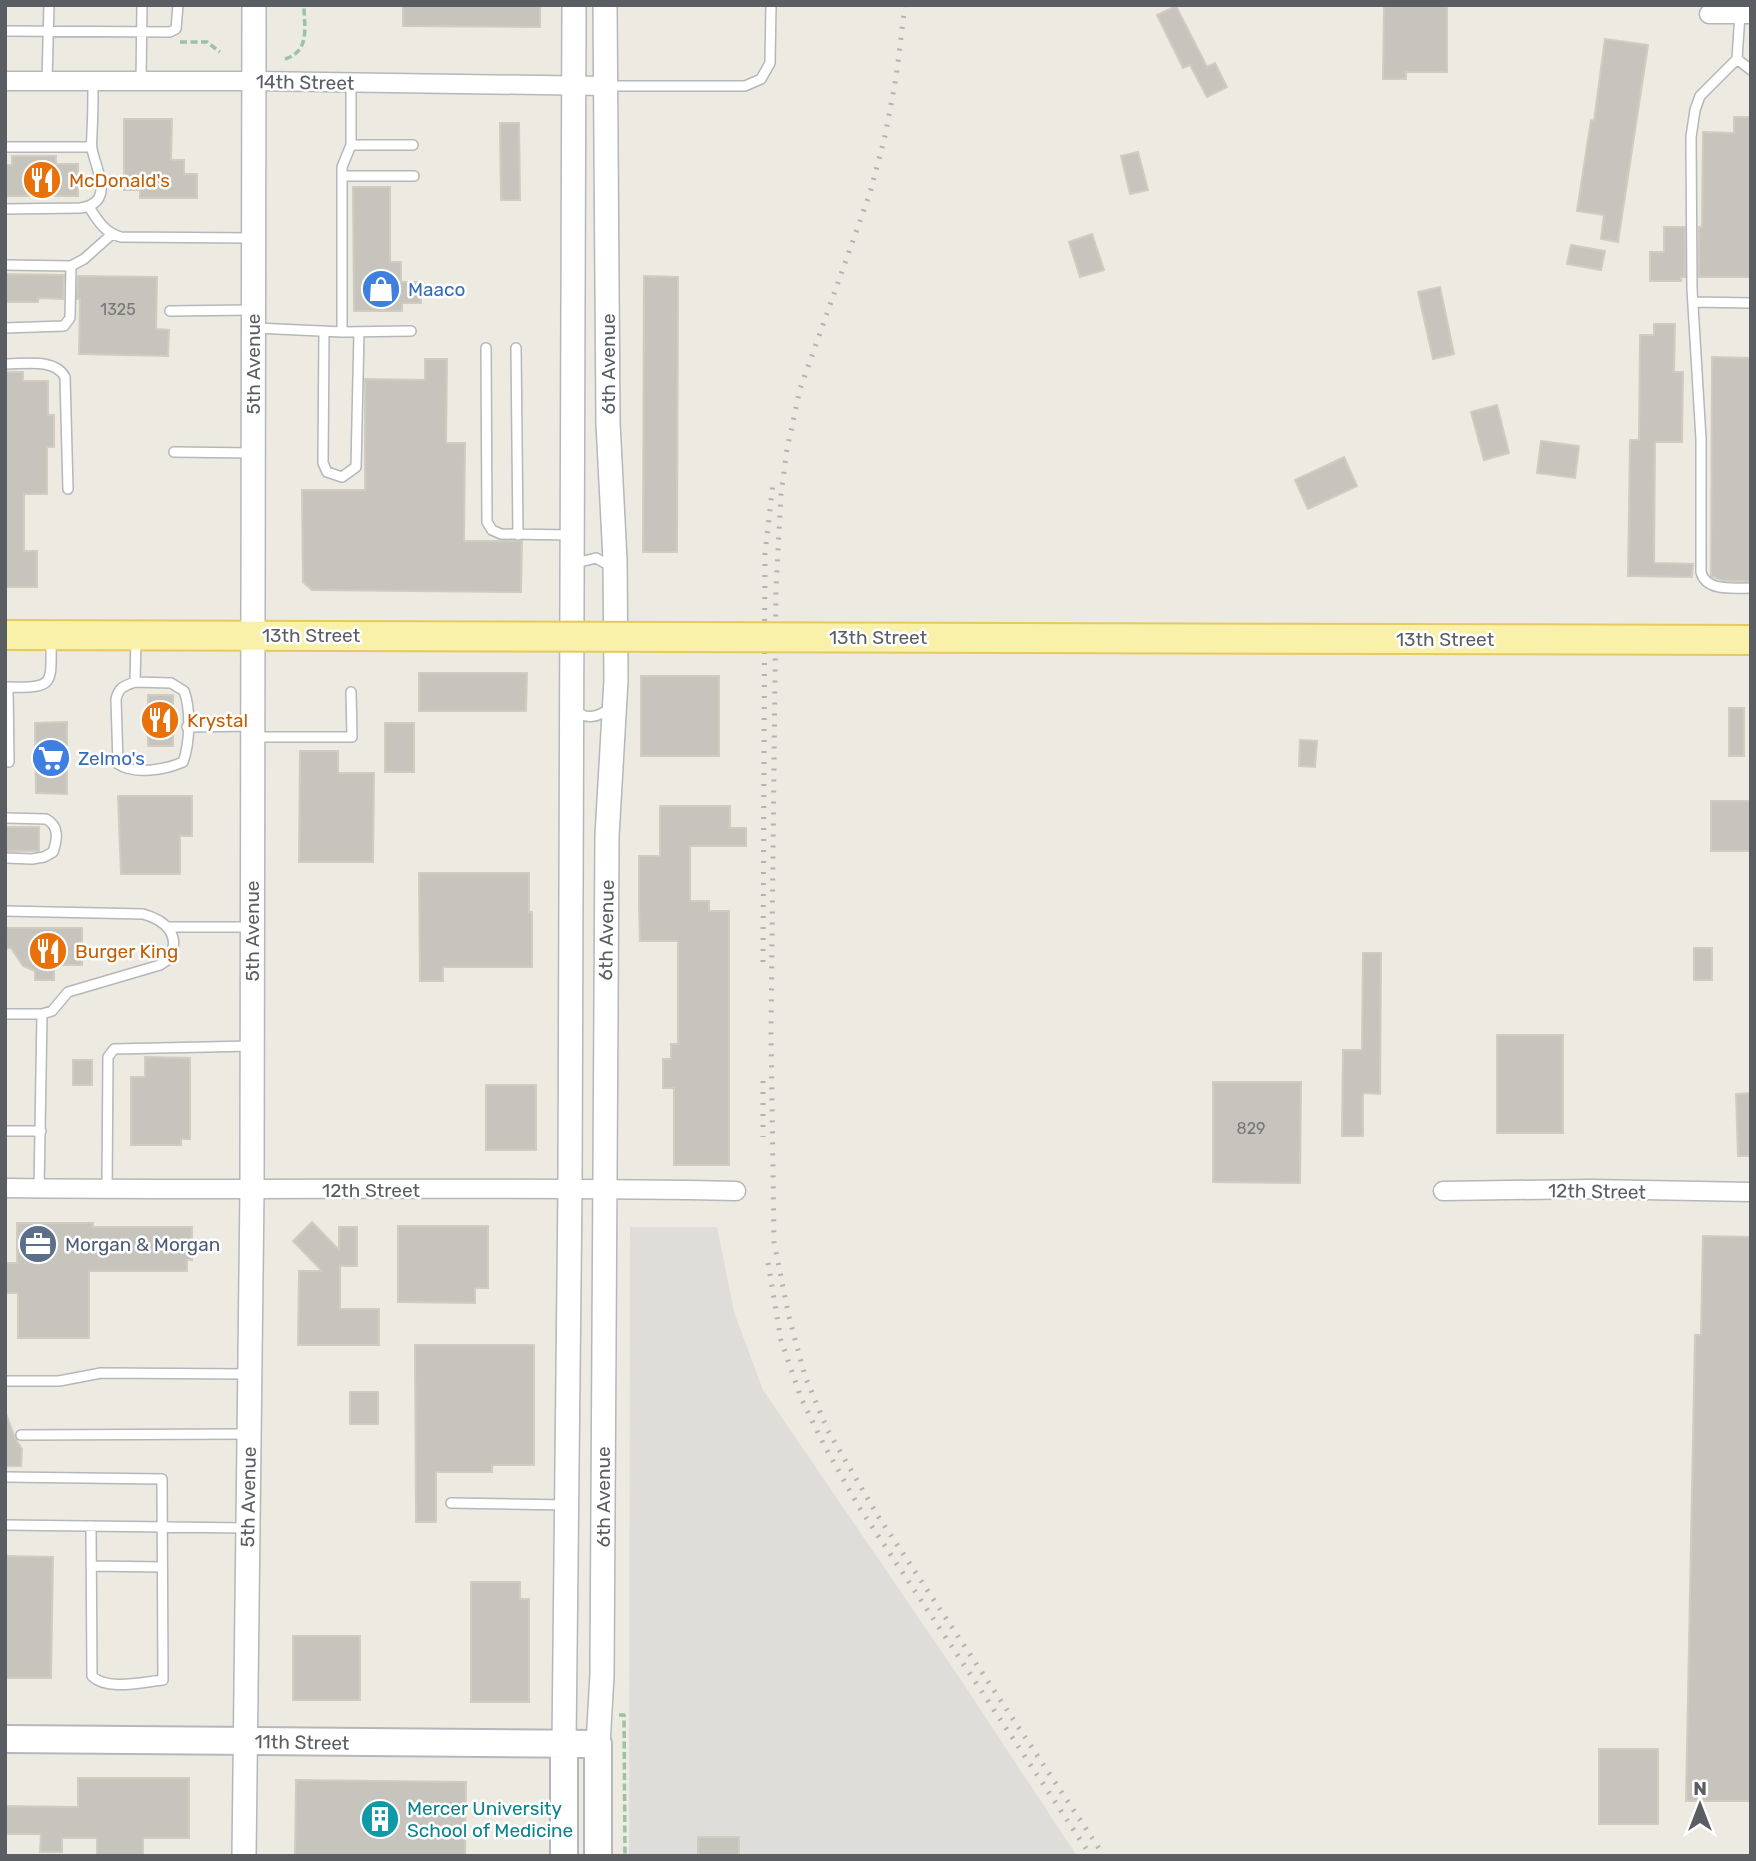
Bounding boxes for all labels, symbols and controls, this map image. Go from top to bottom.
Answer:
street label: 14th Street [256,70,355,95]
restaurant icon: McDonald's [21,159,63,201]
place label: McDonald's [69,169,170,192]
shop icon: Maaco [360,268,402,310]
place label: Maaco [408,278,465,301]
house number: 1325 [100,300,136,319]
street label: 6th Avenue [597,313,620,415]
street label: 5th Avenue [242,314,265,415]
street label: 13th Street [262,624,361,647]
street label: 13th Street [829,626,928,649]
street label: 13th Street [1396,628,1495,651]
restaurant icon: Krystal [139,699,181,741]
place label: Krystal [187,709,248,732]
supermarket icon: Zelmo's [30,737,72,779]
place label: Zelmo's [78,747,145,770]
street label: 6th Avenue [594,879,619,981]
street label: 5th Avenue [241,881,264,982]
restaurant icon: Burger King [27,930,69,972]
place label: Burger King [75,940,178,963]
house number: 829 [1236,1119,1266,1138]
street label: 12th Street [322,1179,421,1202]
street label: 12th Street [1548,1179,1647,1204]
office icon: Morgan & Morgan [17,1223,59,1265]
place label: Morgan & Morgan [65,1233,220,1256]
street label: 5th Avenue [236,1446,261,1548]
street label: 6th Avenue [592,1446,615,1548]
street label: 11th Street [254,1730,350,1755]
north arrow [1665,1770,1735,1840]
text: N [1693,1777,1707,1800]
place label: Mercer University School of Medicine [407,1797,573,1842]
building icon: Mercer University School of Medicine [359,1798,401,1840]

